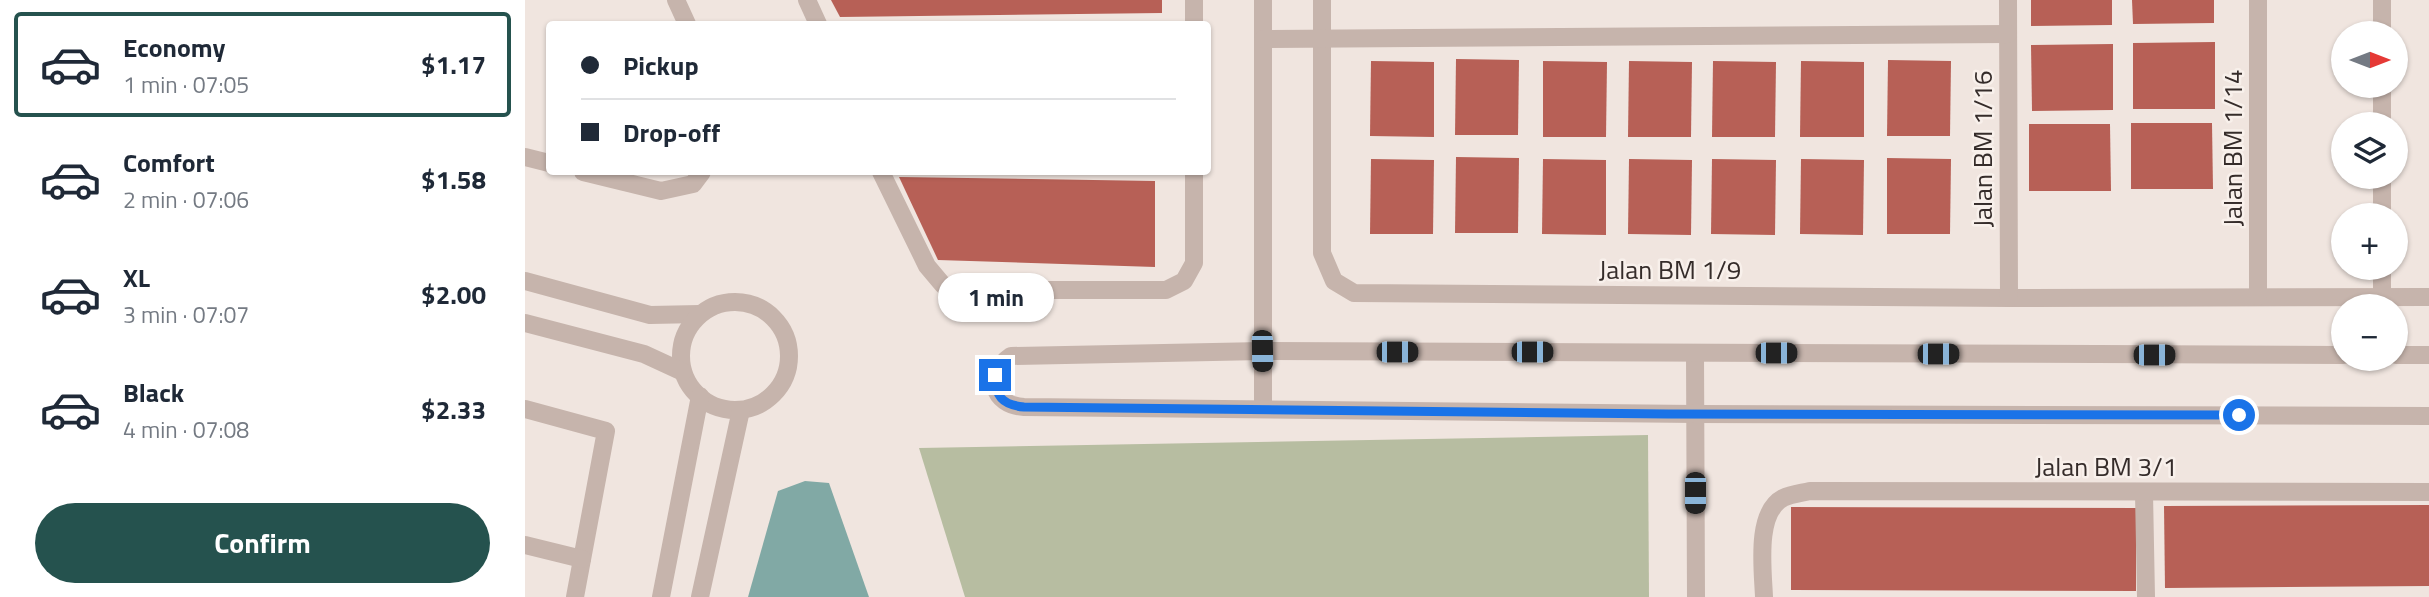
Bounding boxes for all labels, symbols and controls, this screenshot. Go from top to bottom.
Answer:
north arrow [2331,21,2408,98]
map controls [2331,21,2408,371]
text: Economy [123,28,225,67]
icon: car [39,33,102,96]
text: $1.17 [421,45,486,84]
text: Pickup [623,46,699,85]
text: 1 min · 07:05 [123,67,249,102]
street label: Jalan BM 1/14 [2213,69,2252,227]
street label: Jalan BM 1/16 [1963,70,2002,228]
button: layers [2331,112,2408,189]
text: Drop-off [623,113,720,152]
text: Comfort [123,143,215,182]
icon: car [39,148,102,211]
text: $1.58 [421,160,486,199]
text: 2 min · 07:06 [123,182,249,217]
button: + [2331,203,2408,280]
street label: Jalan BM 1/9 [1599,250,1741,289]
text: XL [123,258,150,297]
icon: car [39,263,102,326]
callout: 1 min [937,274,1053,322]
text: $2.00 [421,275,486,314]
text: 1 min [968,280,1024,315]
button: − [2331,294,2408,371]
text: 3 min · 07:07 [123,297,249,332]
car [1252,330,1273,372]
car [1377,342,1419,363]
car [1512,342,1554,363]
car [1756,343,1798,364]
car [1918,344,1960,365]
car [2134,345,2176,366]
route end [979,359,1011,391]
text: Black [123,373,184,412]
icon: car [39,378,102,441]
text: $2.33 [421,390,486,429]
route start [2223,399,2255,431]
text: 4 min · 07:08 [123,412,249,447]
street label: Jalan BM 3/1 [2035,447,2177,486]
car [1685,472,1706,514]
button: Confirm [35,503,490,583]

